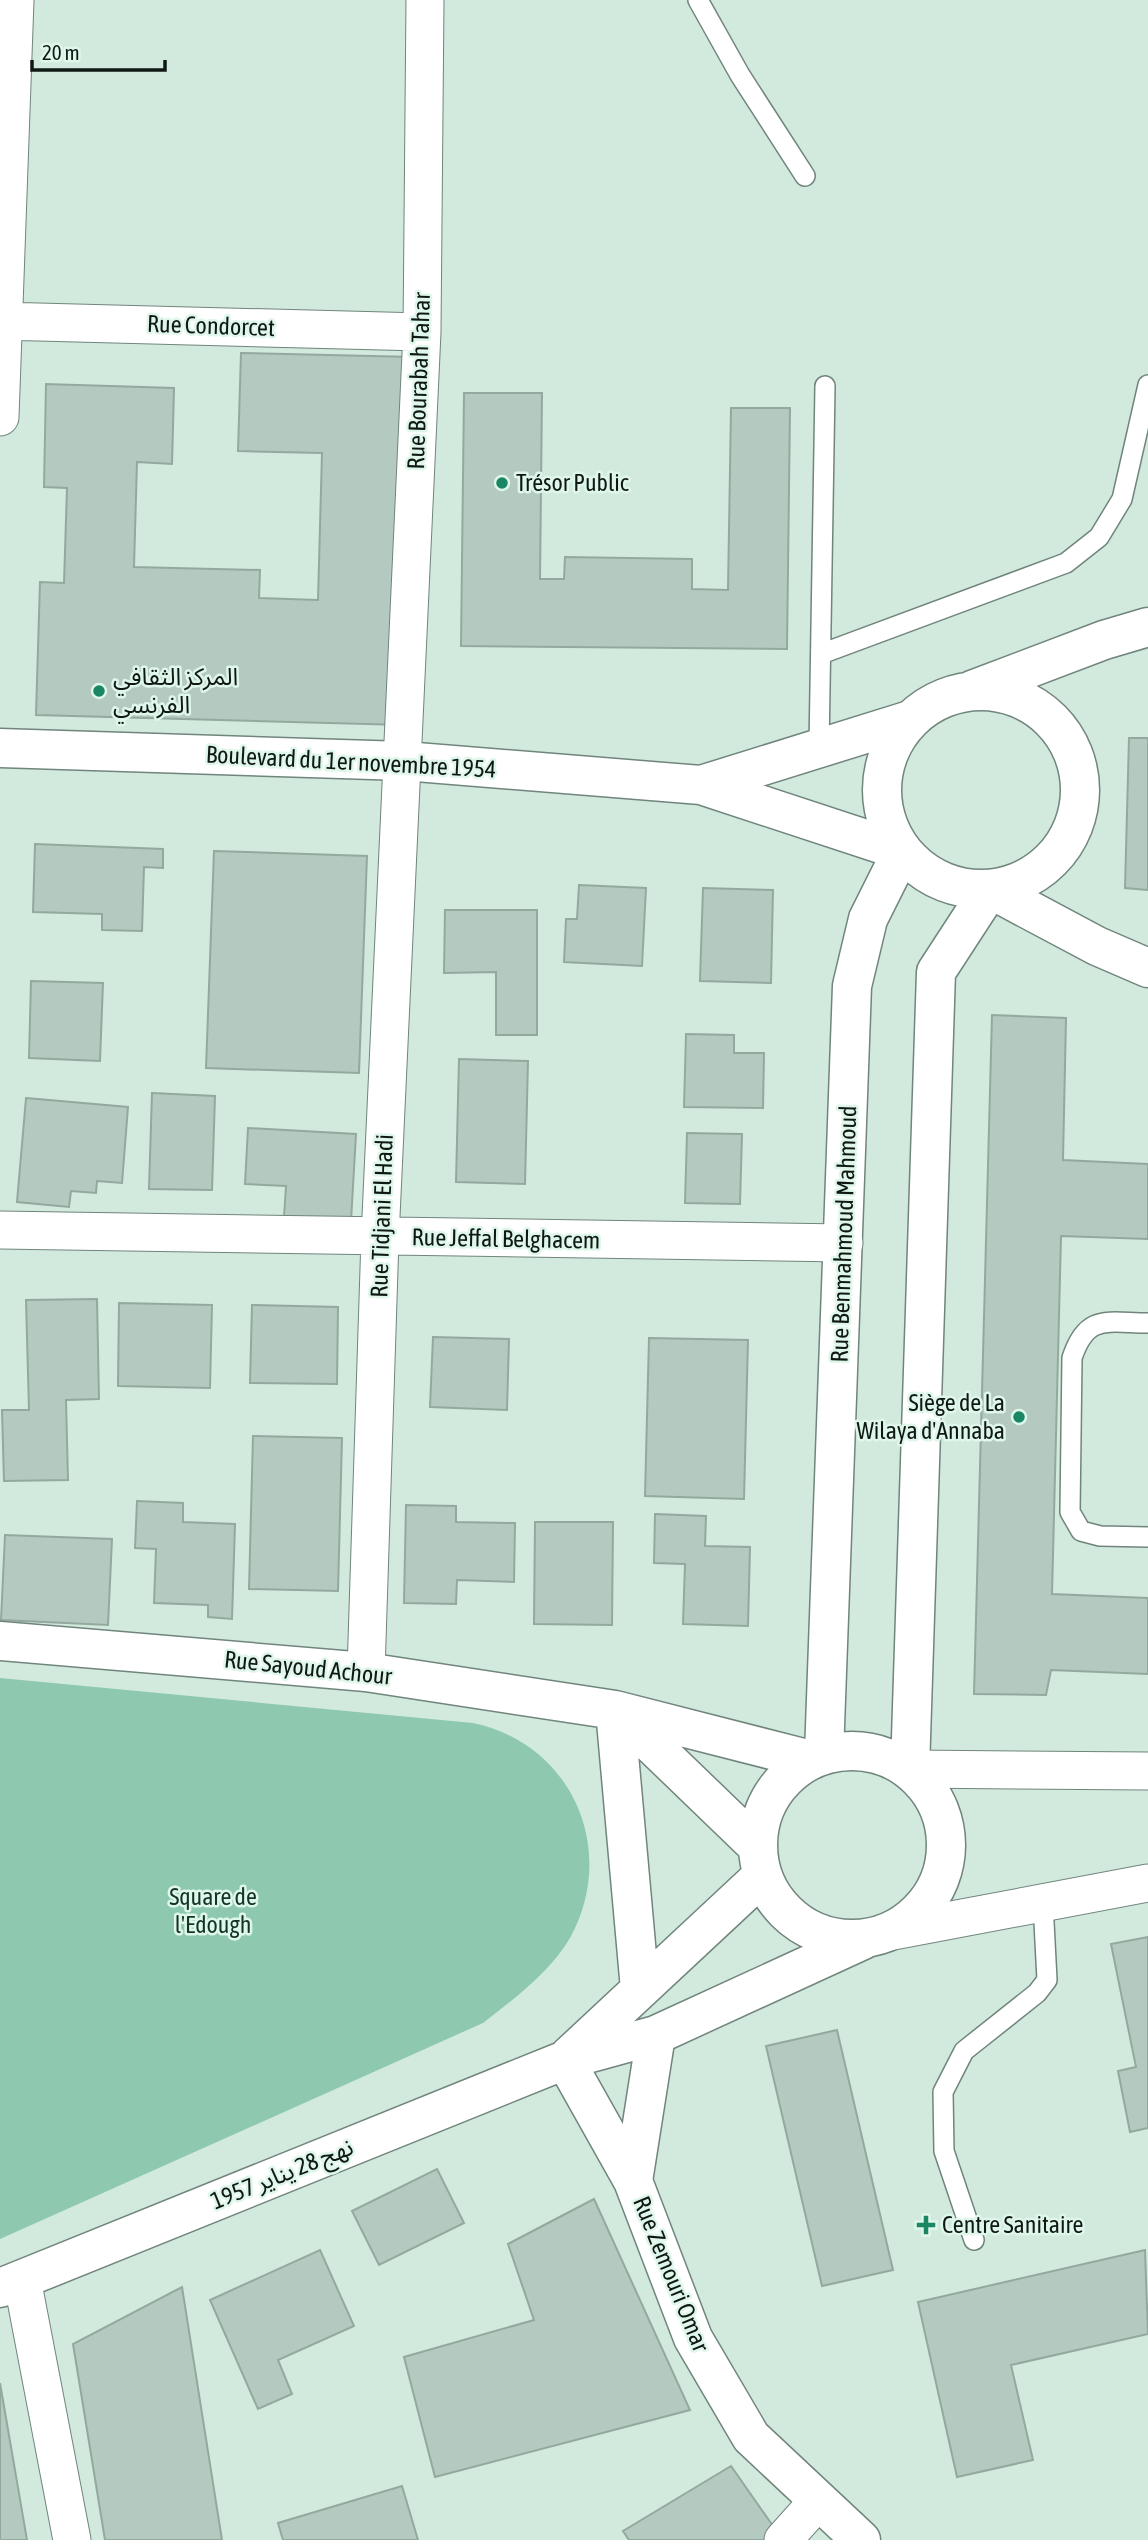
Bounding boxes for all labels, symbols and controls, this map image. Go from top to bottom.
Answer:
scale bar [32,28,164,72]
text: 20 m [42,40,80,64]
street label: Rue Bourabah Tahar [402,291,435,470]
street label: Rue Condorcet [147,310,275,341]
place label: Trésor Public [516,469,629,496]
marker: Trésor Public [494,475,510,491]
place label: المركز الثقافي الفرنسي [113,663,238,724]
marker: المركز الثقافي الفرنسي [91,683,107,699]
street label: Boulevard du 1er novembre 1954 [205,740,497,783]
street label: Rue Benmahmoud Mahmoud [826,1105,861,1363]
street label: Rue Tidjani El Hadi [365,1134,398,1298]
street label: Rue Jeffal Belghacem [411,1223,601,1254]
place label: Siège de La Wilaya d'Annaba [856,1389,1005,1444]
marker: Siège de La Wilaya d'Annaba [1011,1409,1027,1425]
street label: Rue Sayoud Achour [223,1645,394,1690]
park label: Square de l'Edough [169,1883,257,1938]
street label: نهج 28 يناير 1957 [207,2133,358,2218]
street label: Rue Zemouri Omar [628,2192,715,2356]
place label: Centre Sanitaire [942,2211,1083,2238]
marker: Centre Sanitaire [916,2215,936,2235]

